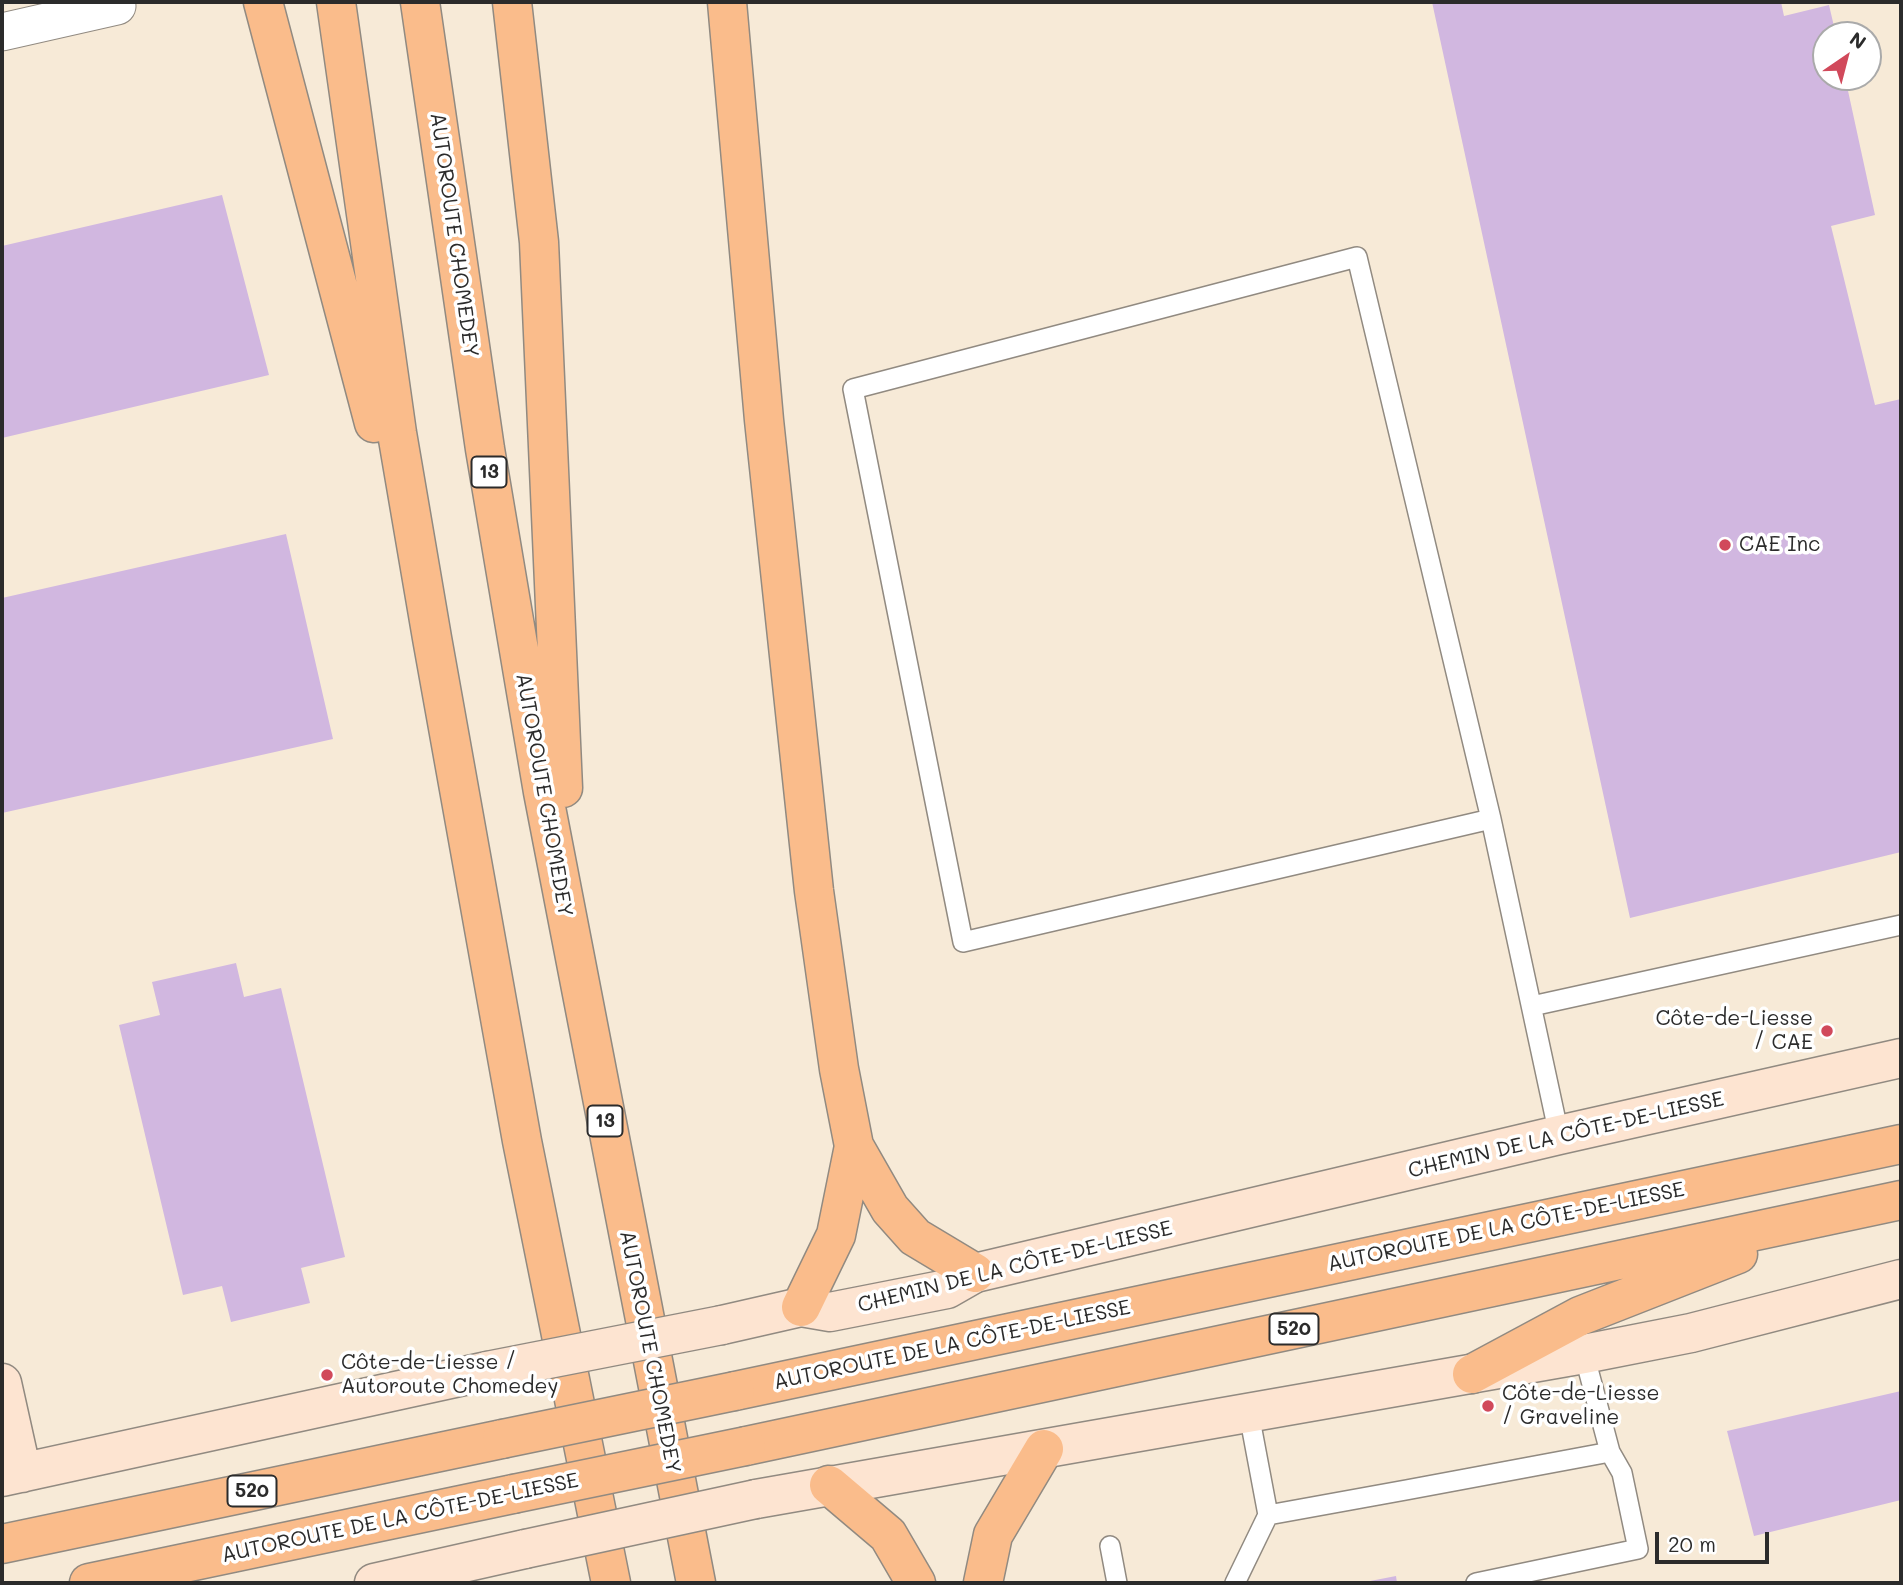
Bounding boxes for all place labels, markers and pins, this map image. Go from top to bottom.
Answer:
place label: CAE Inc [1739,532,1820,558]
marker: CAE Inc [1717,537,1733,553]
place label: Côte-de-Liesse / CAE [1655,1006,1813,1056]
marker: Côte-de-Liesse / CAE [1819,1023,1835,1039]
place label: Côte-de-Liesse / Autoroute Chomedey [341,1350,558,1400]
marker: Côte-de-Liesse / Autoroute Chomedey [319,1367,335,1383]
place label: Côte-de-Liesse / Graveline [1502,1381,1660,1431]
marker: Côte-de-Liesse / Graveline [1480,1398,1496,1414]

